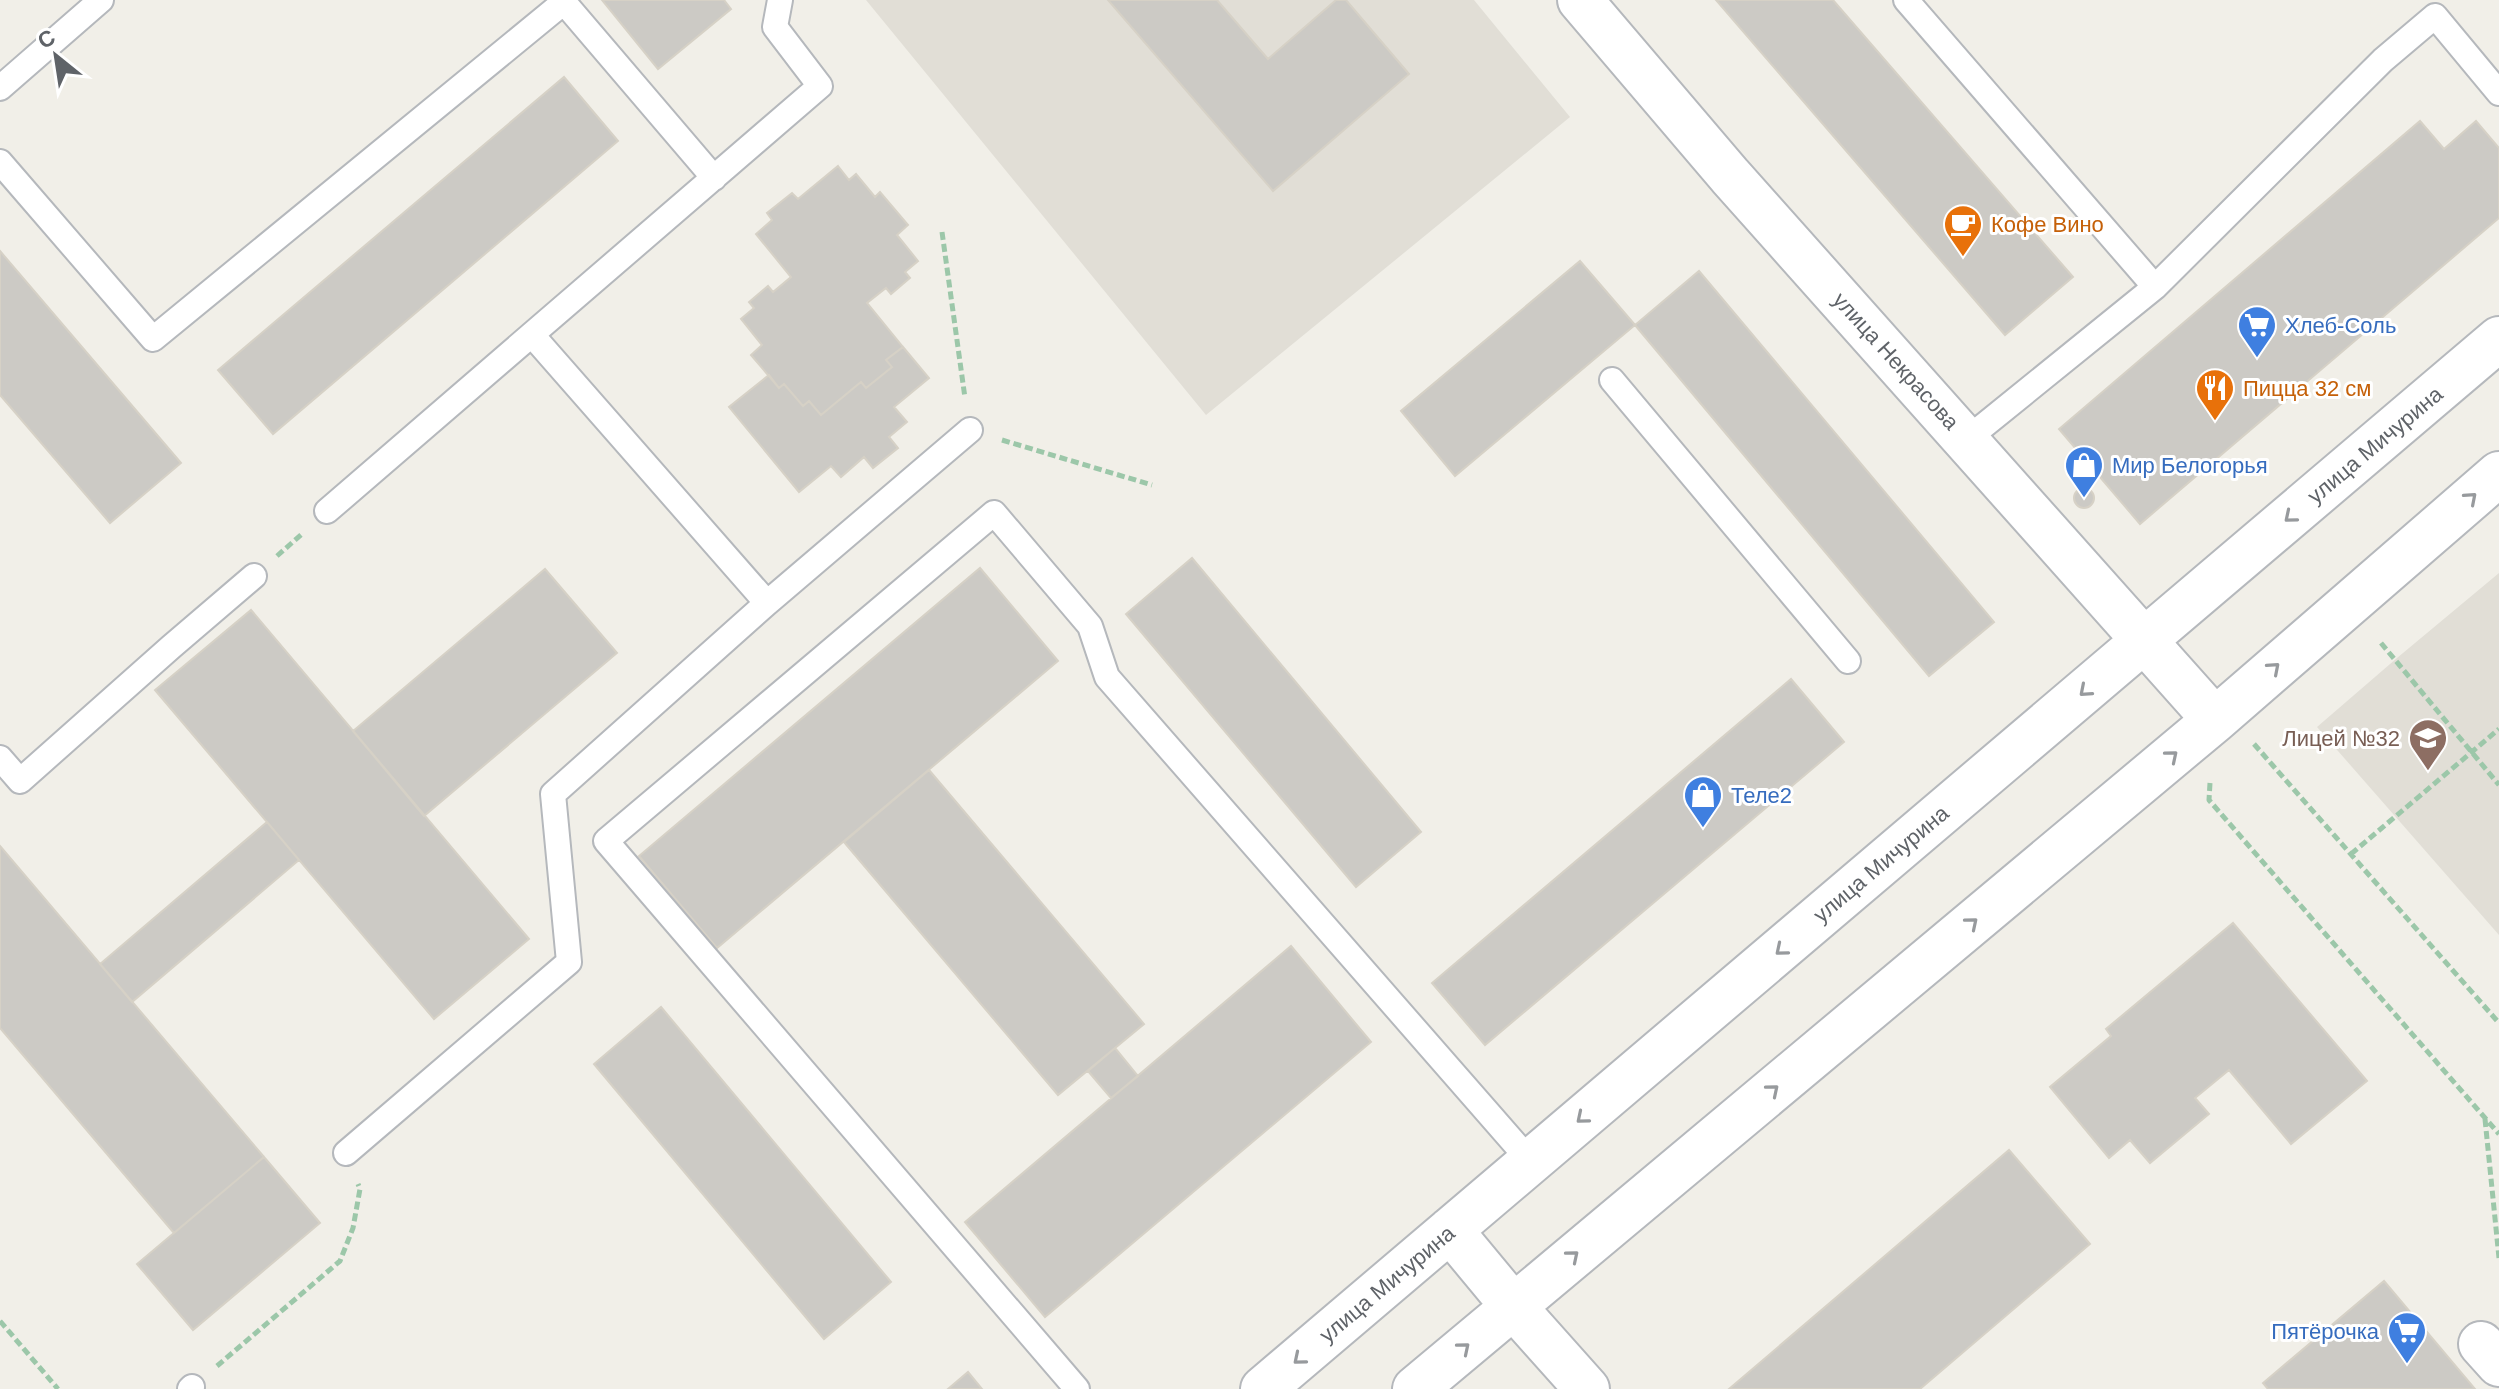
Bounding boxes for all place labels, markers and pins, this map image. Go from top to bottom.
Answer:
cafe icon: Кофе Вино [1942,203,1984,258]
place label: Кофе Вино [1991,212,2104,237]
supermarket icon: Хлеб-Соль [2236,304,2278,359]
place label: Хлеб-Соль [2285,313,2396,338]
restaurant icon: Пицца 32 см [2194,367,2236,422]
place label: Пицца 32 см [2243,376,2371,401]
shop icon: Мир Белогорья [2063,444,2105,499]
place label: Мир Белогорья [2112,453,2268,478]
school or university icon: Лицей №32 [2407,717,2449,772]
place label: Лицей №32 [2282,726,2400,751]
shop icon: Теле2 [1682,774,1724,829]
place label: Теле2 [1731,783,1792,808]
supermarket icon: Пятёрочка [2386,1310,2428,1365]
place label: Пятёрочка [2271,1319,2380,1344]

